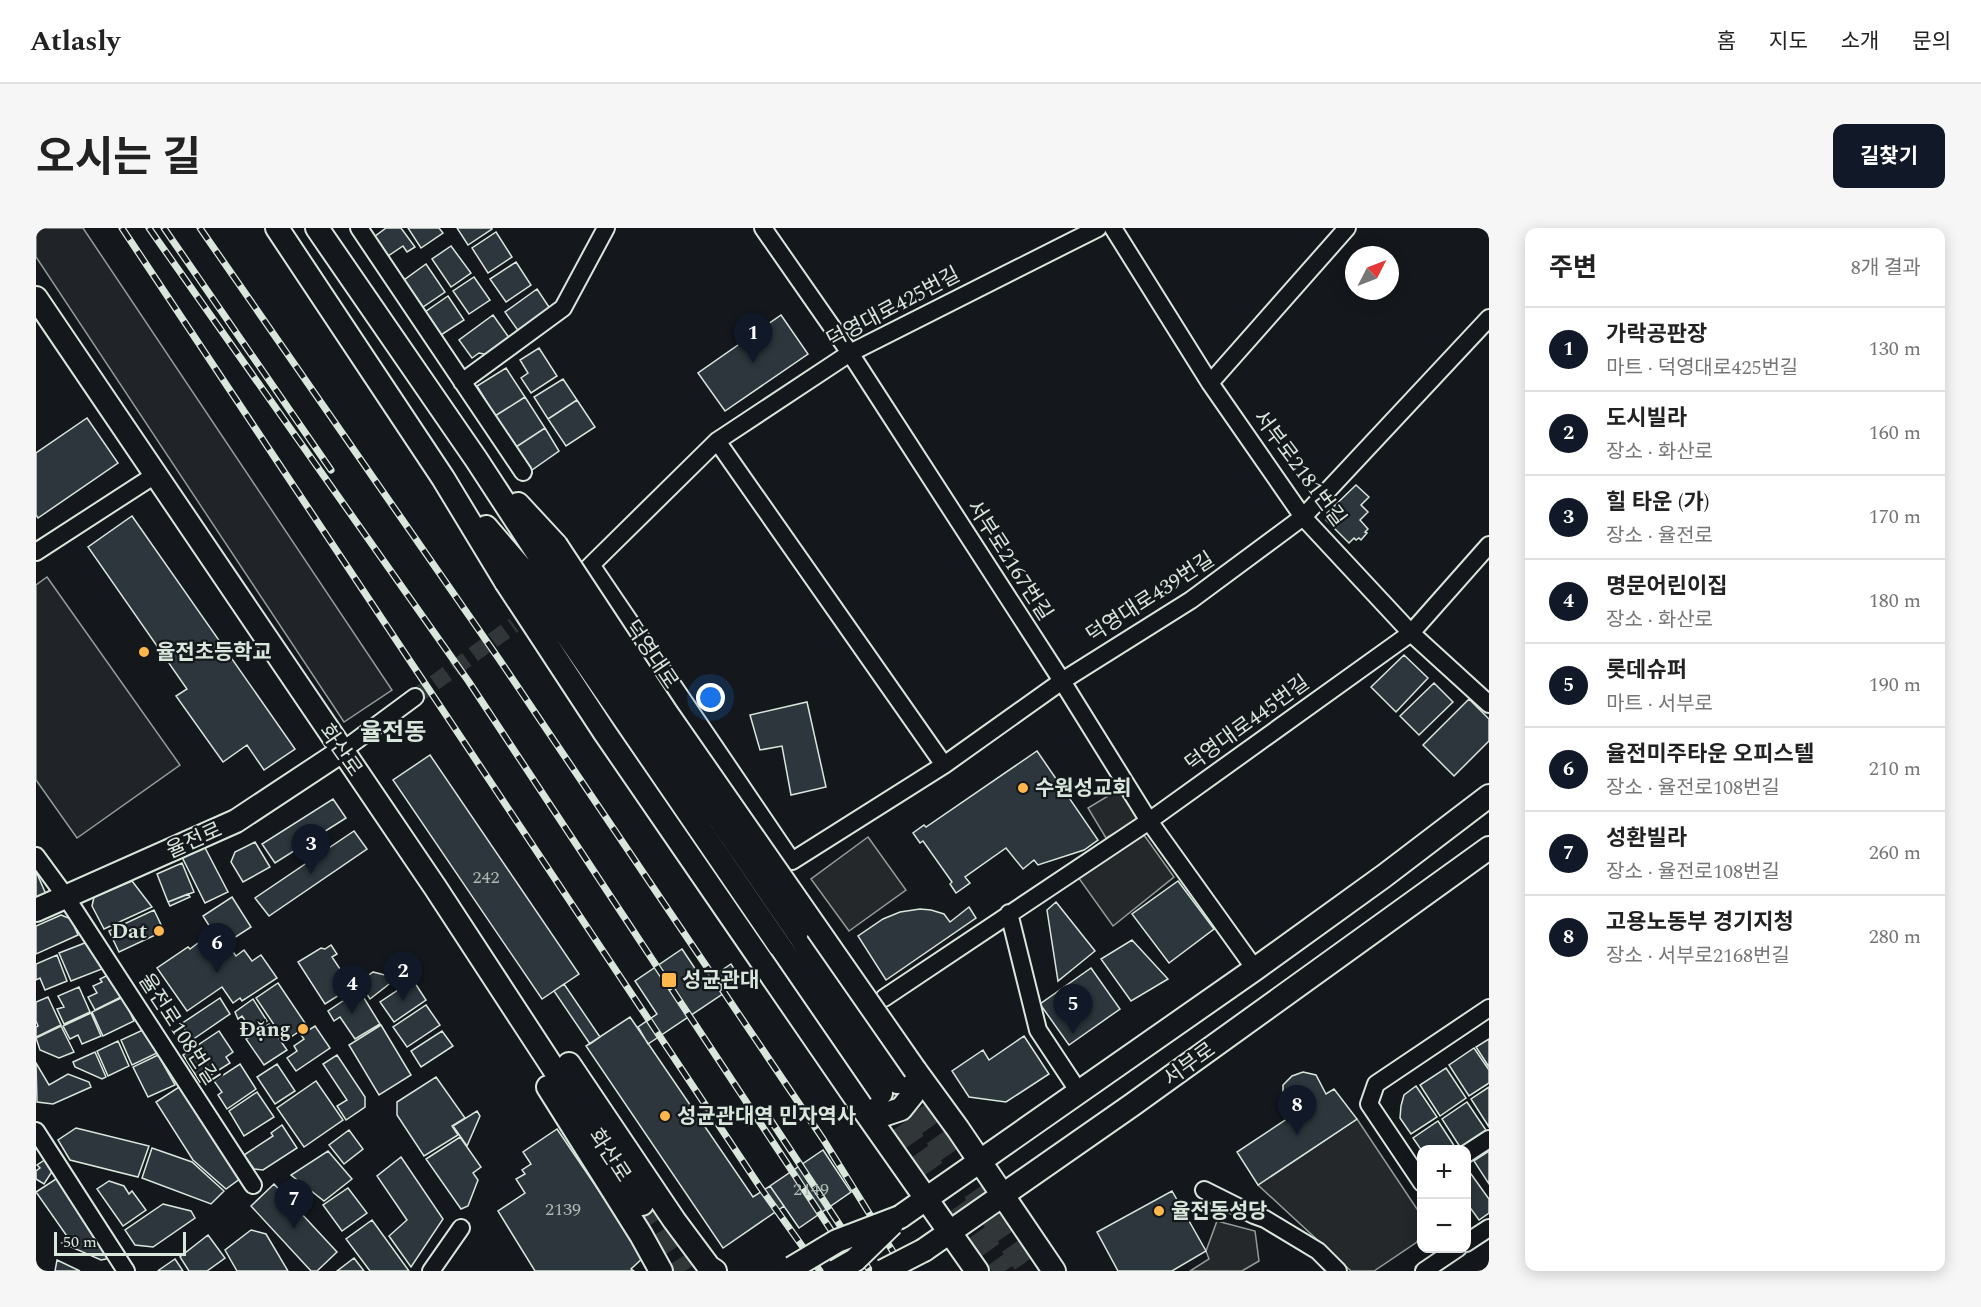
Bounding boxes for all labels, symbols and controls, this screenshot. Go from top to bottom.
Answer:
text: Atlasly [30,20,120,63]
text: 홈 [1717,26,1736,58]
text: 지도 [1769,26,1808,58]
text: 소개 [1841,26,1879,58]
text: 문의 [1912,26,1951,58]
button: 길찾기 [1833,124,1945,188]
text: 오시는 길 [36,127,201,190]
north arrow [1345,246,1399,300]
text: 주변 [1549,248,1597,288]
text: 8개 결과 [1851,253,1921,283]
street label: 덕영대로425번길 [821,259,966,357]
pin: 1 [734,314,772,363]
text: 가락공판장 [1606,318,1707,351]
text: 1 [1563,334,1574,364]
text: 130 m [1869,334,1921,364]
text: 마트 · 덕영대로425번길 [1606,353,1798,383]
text: 도시빌라 [1606,402,1687,435]
street label: 서부로2181번길 [1245,404,1354,534]
text: 2 [1563,418,1574,448]
text: 160 m [1869,418,1921,448]
text: 장소 · 화산로 [1606,437,1713,467]
text: 힐 타운 (가) [1606,486,1710,519]
street label: 서부로2167번길 [958,494,1060,627]
text: 3 [1563,502,1574,532]
text: 170 m [1869,502,1921,532]
text: 장소 · 율전로 [1606,521,1713,551]
street label: 덕영대로439번길 [1080,544,1221,651]
text: 명문어린이집 [1606,570,1727,603]
text: 4 [1563,586,1574,616]
text: 180 m [1869,586,1921,616]
text: 장소 · 화산로 [1606,605,1713,635]
street label: 덕영대로 [616,614,686,696]
place label: 율전초등학교 [156,637,272,669]
marker: 율전초등학교 [137,645,151,659]
text: 롯데슈퍼 [1606,654,1687,687]
street label: 덕영대로445번길 [1179,668,1317,780]
text: 5 [1563,670,1574,700]
text: 190 m [1869,670,1921,700]
your location [696,683,725,712]
text: 마트 · 서부로 [1606,689,1713,719]
district label: 율전동 [360,715,426,751]
street label: 화산로 [310,718,370,783]
text: 율전미주타운 오피스텔 [1606,738,1814,771]
text: 6 [1563,754,1574,784]
text: 210 m [1869,754,1921,784]
place label: 수원성교회 [1035,773,1132,805]
text: 장소 · 율전로108번길 [1606,773,1780,803]
marker: 수원성교회 [1016,781,1030,795]
street label: 율전로 [161,815,227,867]
text: 성환빌라 [1606,822,1687,855]
pin: 3 [292,824,330,874]
text: 7 [1563,838,1574,868]
text: 260 m [1869,838,1921,868]
text: 장소 · 율전로108번길 [1606,857,1780,887]
house number: 242 [473,864,500,891]
text: 고용노동부 경기지청 [1606,906,1794,939]
place label: Dat [111,916,147,948]
text: 8 [1563,922,1574,952]
text: 280 m [1869,922,1921,952]
marker: Dat [152,924,166,938]
pin: 6 [198,924,237,973]
text: 장소 · 서부로2168번길 [1606,941,1790,971]
pin: 2 [384,952,422,1001]
pin: 4 [332,964,372,1014]
place label: 성균관대 [682,965,759,997]
street label: 율전로108번길 [130,967,226,1092]
marker: 성균관대 [660,971,678,989]
pin: 5 [1054,984,1092,1034]
place label: Đặng [239,1014,291,1046]
marker: Đặng [296,1022,310,1036]
street label: 서부로 [1157,1035,1222,1095]
pin: 8 [1278,1086,1316,1135]
place label: 성균관대역 민자역사 [677,1101,856,1133]
marker: 성균관대역 민자역사 [658,1109,672,1123]
street label: 화산로 [580,1123,638,1189]
map controls [1417,1145,1471,1253]
button: + [1417,1145,1471,1199]
house number: 2149 [793,1176,829,1203]
pin: 7 [274,1180,314,1229]
house number: 2139 [545,1196,581,1223]
place label: 율전동성당 [1171,1196,1268,1228]
button: − [1417,1199,1471,1253]
marker: 율전동성당 [1152,1204,1166,1218]
scale bar [54,1229,186,1256]
text: 50 m [63,1230,97,1254]

